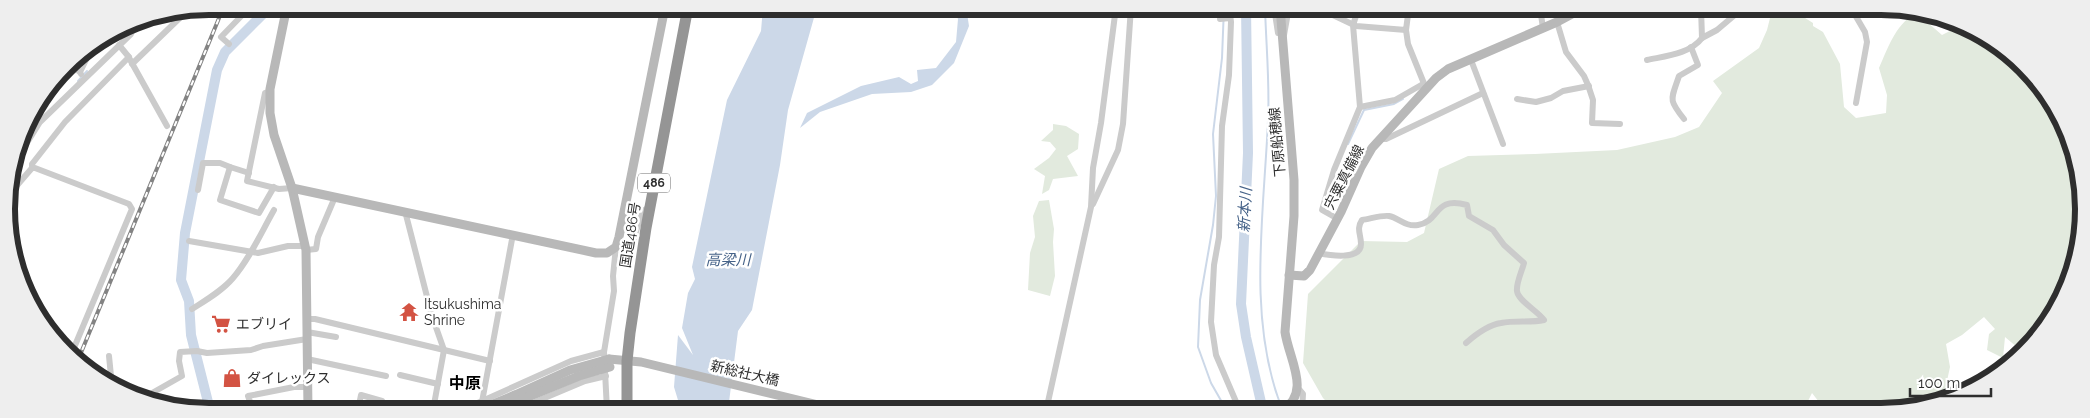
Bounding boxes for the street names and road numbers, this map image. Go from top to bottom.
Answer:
street label: 下原船穂線 [1266,106,1288,178]
street label: 宍粟真備線 [1321,142,1367,212]
road number: 486 [638,174,670,192]
street label: 国道486号 [617,201,643,269]
street label: 新総社大橋 [709,357,781,389]

